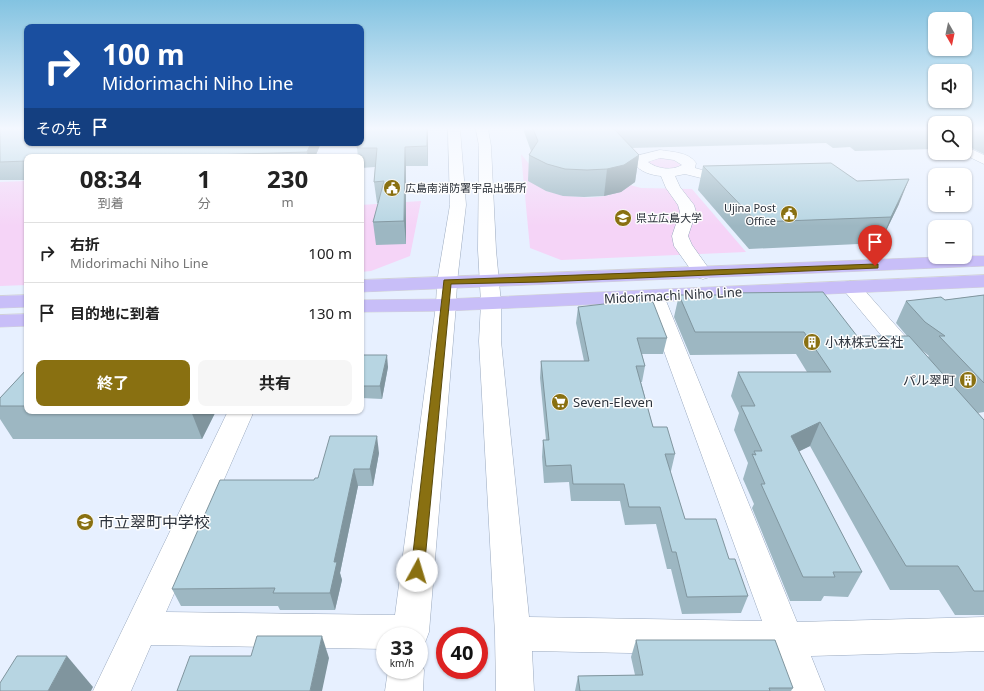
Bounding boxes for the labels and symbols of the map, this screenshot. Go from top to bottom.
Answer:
north arrow [928,12,972,56]
public building icon: 広島南消防署宇品出張所 [382,178,402,198]
place label: 広島南消防署宇品出張所 [405,180,527,195]
place label: Ujina Post Office [724,200,776,228]
public building icon: Ujina Post Office [779,204,799,224]
school or university icon: 県立広島大学 [613,208,633,228]
place label: 県立広島大学 [636,210,702,225]
pin [858,225,892,266]
street label: Midorimachi Niho Line [604,282,742,308]
building icon: 小林株式会社 [802,332,822,352]
place label: 小林株式会社 [825,333,903,351]
building icon: パル翠町 [958,370,978,390]
place label: パル翠町 [903,371,955,389]
supermarket icon: Seven-Eleven [550,392,570,412]
place label: Seven-Eleven [573,393,653,411]
place label: 市立翠町中学校 [98,511,210,533]
school or university icon: 市立翠町中学校 [75,512,95,532]
position arrow [396,550,438,592]
speed limit sign: 40 [436,627,488,679]

